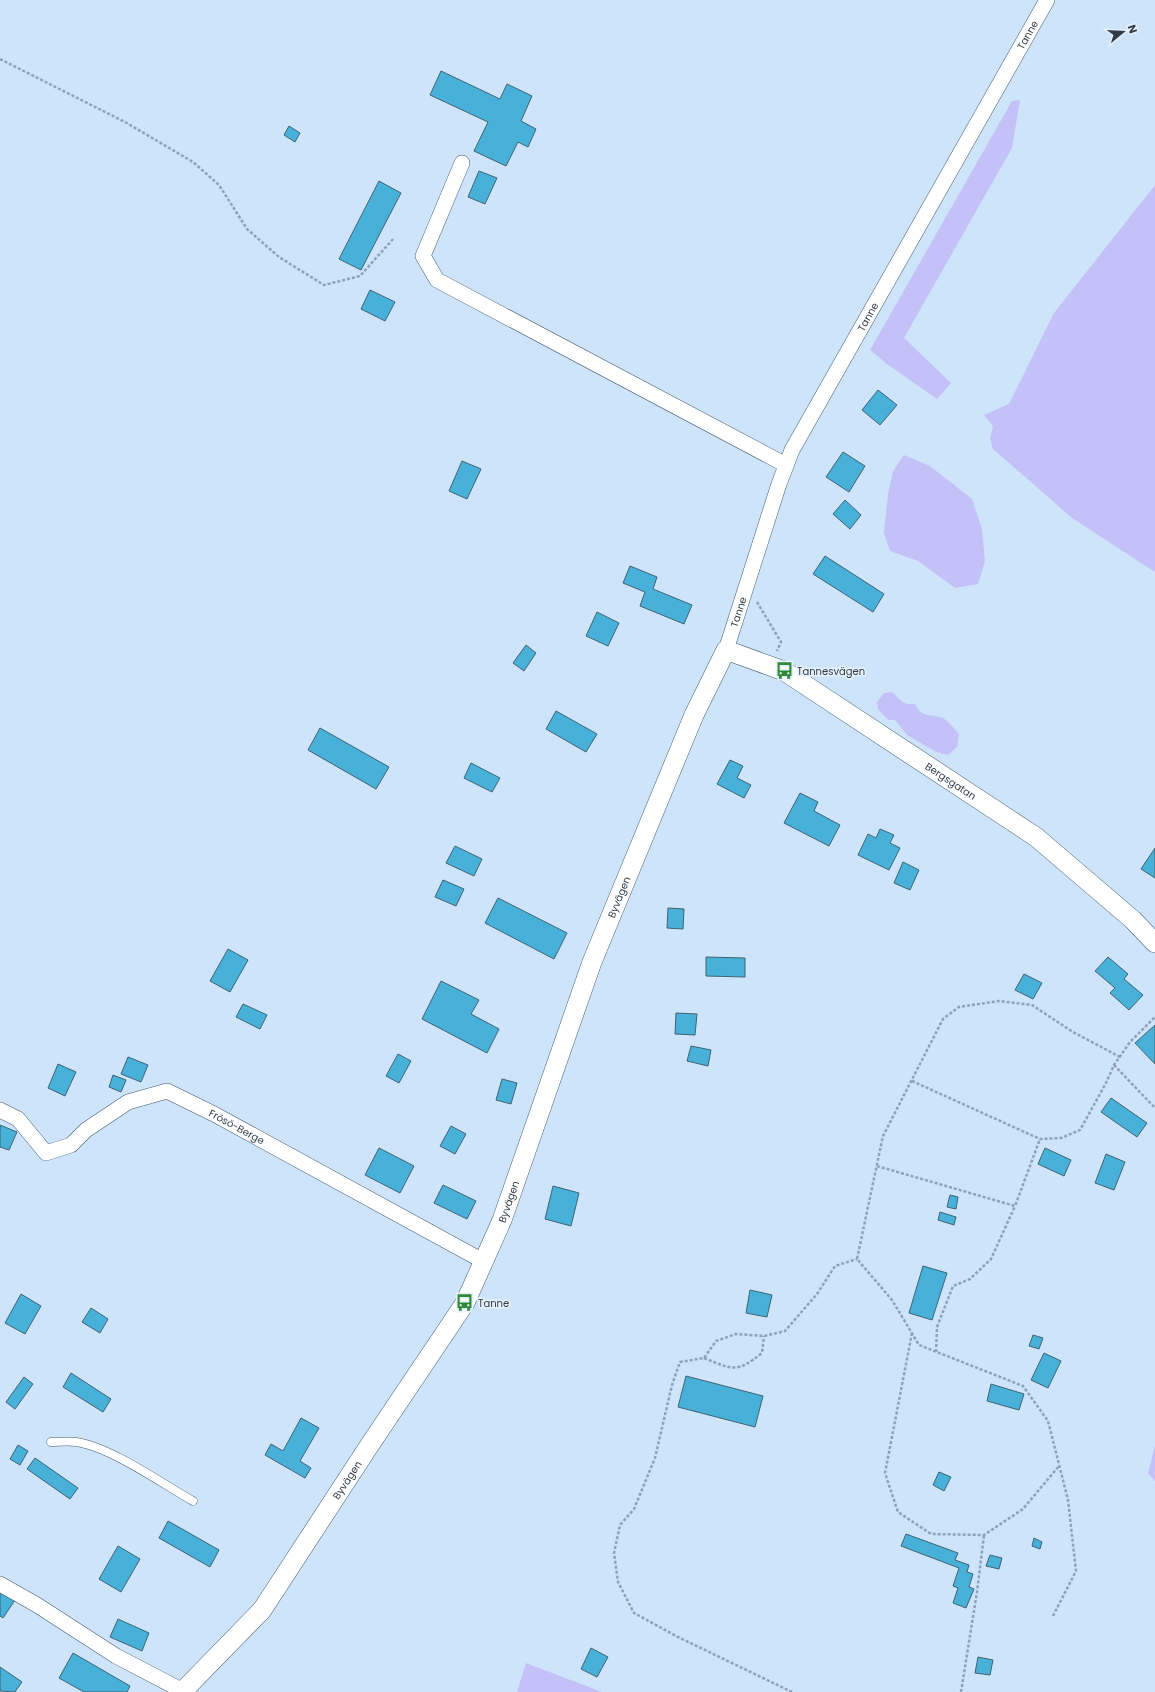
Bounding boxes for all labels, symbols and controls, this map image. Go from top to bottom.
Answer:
north arrow [1103,12,1143,52]
street label: Tanne [1013,17,1042,52]
text: N [1124,22,1141,35]
street label: Tanne [853,299,882,334]
street label: Tanne [726,595,750,629]
bus stop icon: Tannesvägen [774,661,794,681]
place label: Tannesvägen [797,664,865,679]
street label: Bergsgatan [922,759,979,803]
street label: Byvägen [604,874,634,920]
street label: Frösö-Berge [207,1105,267,1148]
street label: Byvägen [494,1179,523,1225]
bus stop icon: Tanne [455,1293,475,1313]
place label: Tanne [478,1296,509,1311]
street label: Byvägen [329,1457,365,1502]

